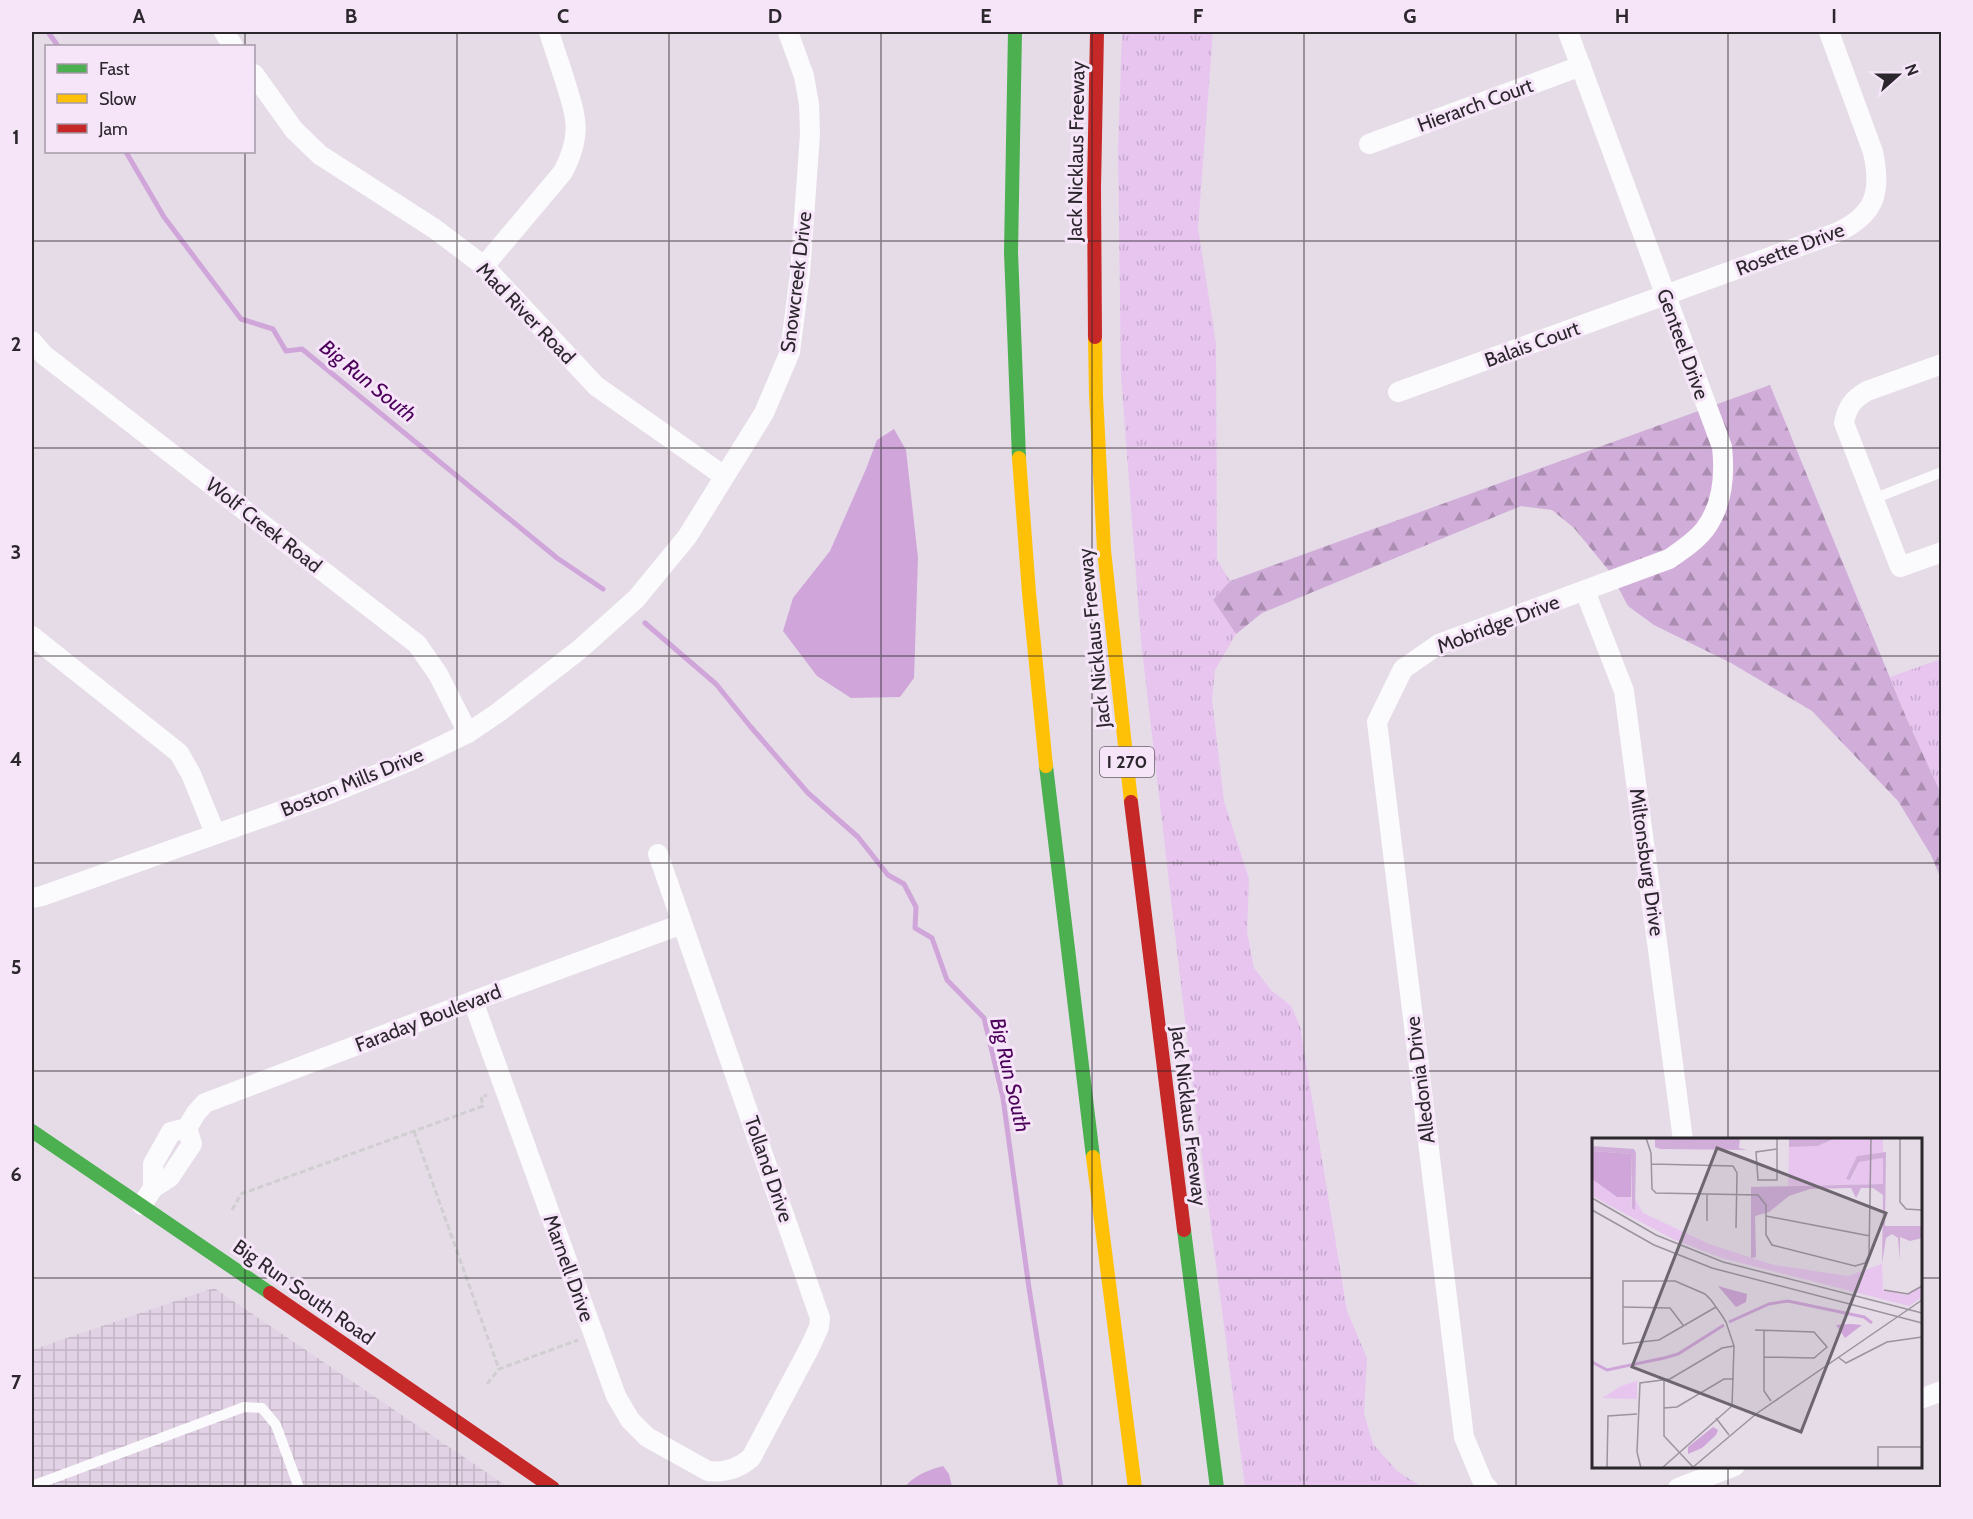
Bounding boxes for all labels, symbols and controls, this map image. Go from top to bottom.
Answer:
text: A [133,4,146,28]
text: B [345,4,357,28]
text: C [557,4,569,28]
text: D [768,4,782,28]
text: E [980,4,992,28]
text: F [1193,4,1204,28]
text: G [1403,4,1417,28]
text: H [1615,4,1629,28]
text: I [1831,4,1837,28]
legend [45,45,255,153]
north arrow [1868,45,1928,105]
text: Fast [99,58,130,80]
street label: Jack Nicklaus Freeway [1062,60,1090,243]
text: N [1901,61,1922,78]
street label: Hierarch Court [1414,73,1536,137]
text: Slow [99,88,136,110]
text: Jam [98,118,128,140]
text: 1 [12,125,20,149]
street label: Snowcreek Drive [775,210,817,354]
street label: Rosette Drive [1732,217,1848,281]
street label: Mad River Road [472,257,580,369]
street label: Genteel Drive [1652,285,1714,403]
street label: Balais Court [1481,316,1583,372]
text: 2 [11,332,21,356]
water label: Big Run South [315,334,422,427]
street label: Wolf Creek Road [201,472,327,578]
text: 3 [11,540,21,564]
street label: Jack Nicklaus Freeway [1073,547,1115,730]
street label: Mobridge Drive [1433,590,1563,658]
street label: Boston Mills Drive [277,742,427,822]
text: 4 [10,747,22,771]
road number: I 270 [1100,747,1154,777]
street label: Miltonsburg Drive [1625,786,1669,938]
text: 5 [11,955,21,979]
street label: Faraday Boulevard [352,979,504,1057]
water label: Big Run South [985,1015,1036,1135]
street label: Alledonia Drive [1400,1015,1440,1145]
street label: Jack Nicklaus Freeway [1166,1024,1212,1207]
street label: Tolland Drive [740,1113,798,1225]
inset map [1592,1138,1922,1468]
text: 6 [10,1162,22,1186]
street label: Marnell Drive [539,1211,599,1325]
street label: Big Run South Road [229,1234,379,1350]
text: 7 [11,1370,22,1394]

